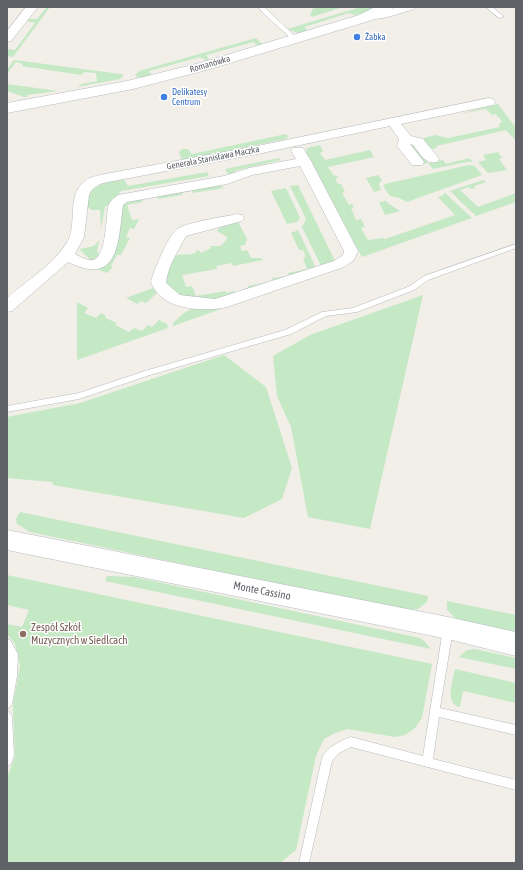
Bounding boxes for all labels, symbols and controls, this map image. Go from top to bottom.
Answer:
marker: Żabka [352,32,362,42]
place label: Żabka [365,32,386,42]
street label: Romanówka [189,53,231,75]
place label: Delikatesy Centrum [172,87,207,108]
marker: Delikatesy Centrum [159,92,169,102]
street label: Generała Stanisława Maczka [166,144,260,172]
street label: Monte Cassino [232,579,292,603]
place label: Zespół Szkół Muzycznych w Siedlcach [31,621,128,647]
marker: Zespół Szkół Muzycznych w Siedlcach [18,629,28,639]

